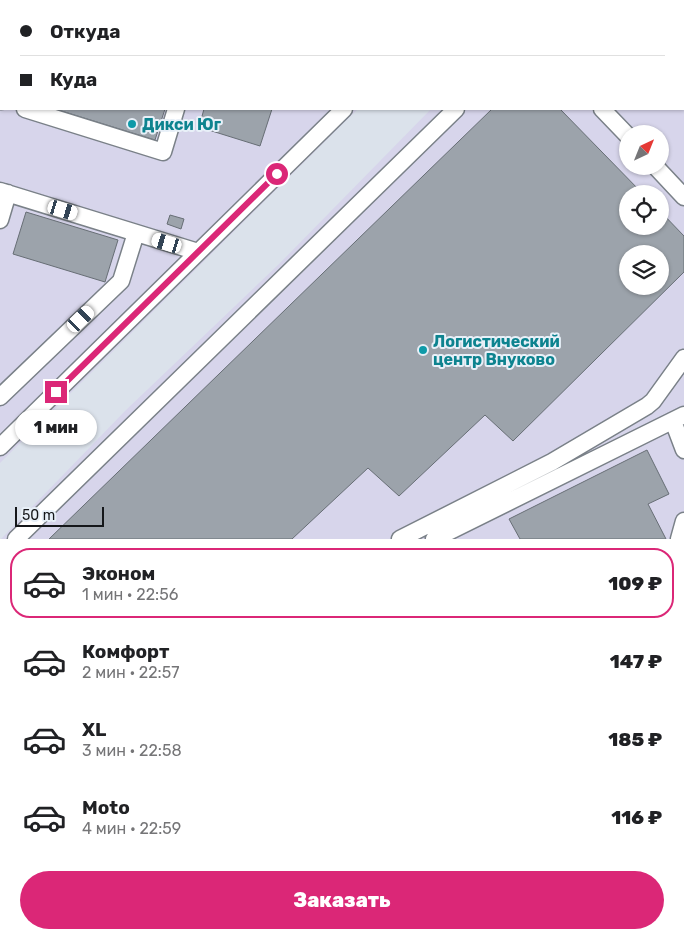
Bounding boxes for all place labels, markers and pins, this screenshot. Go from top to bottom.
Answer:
place label: Дикси Юг [142,115,222,134]
marker: Дикси Юг [126,118,138,130]
place label: Логистический центр Внуково [433,332,560,369]
marker: Логистический центр Внуково [417,344,429,356]

